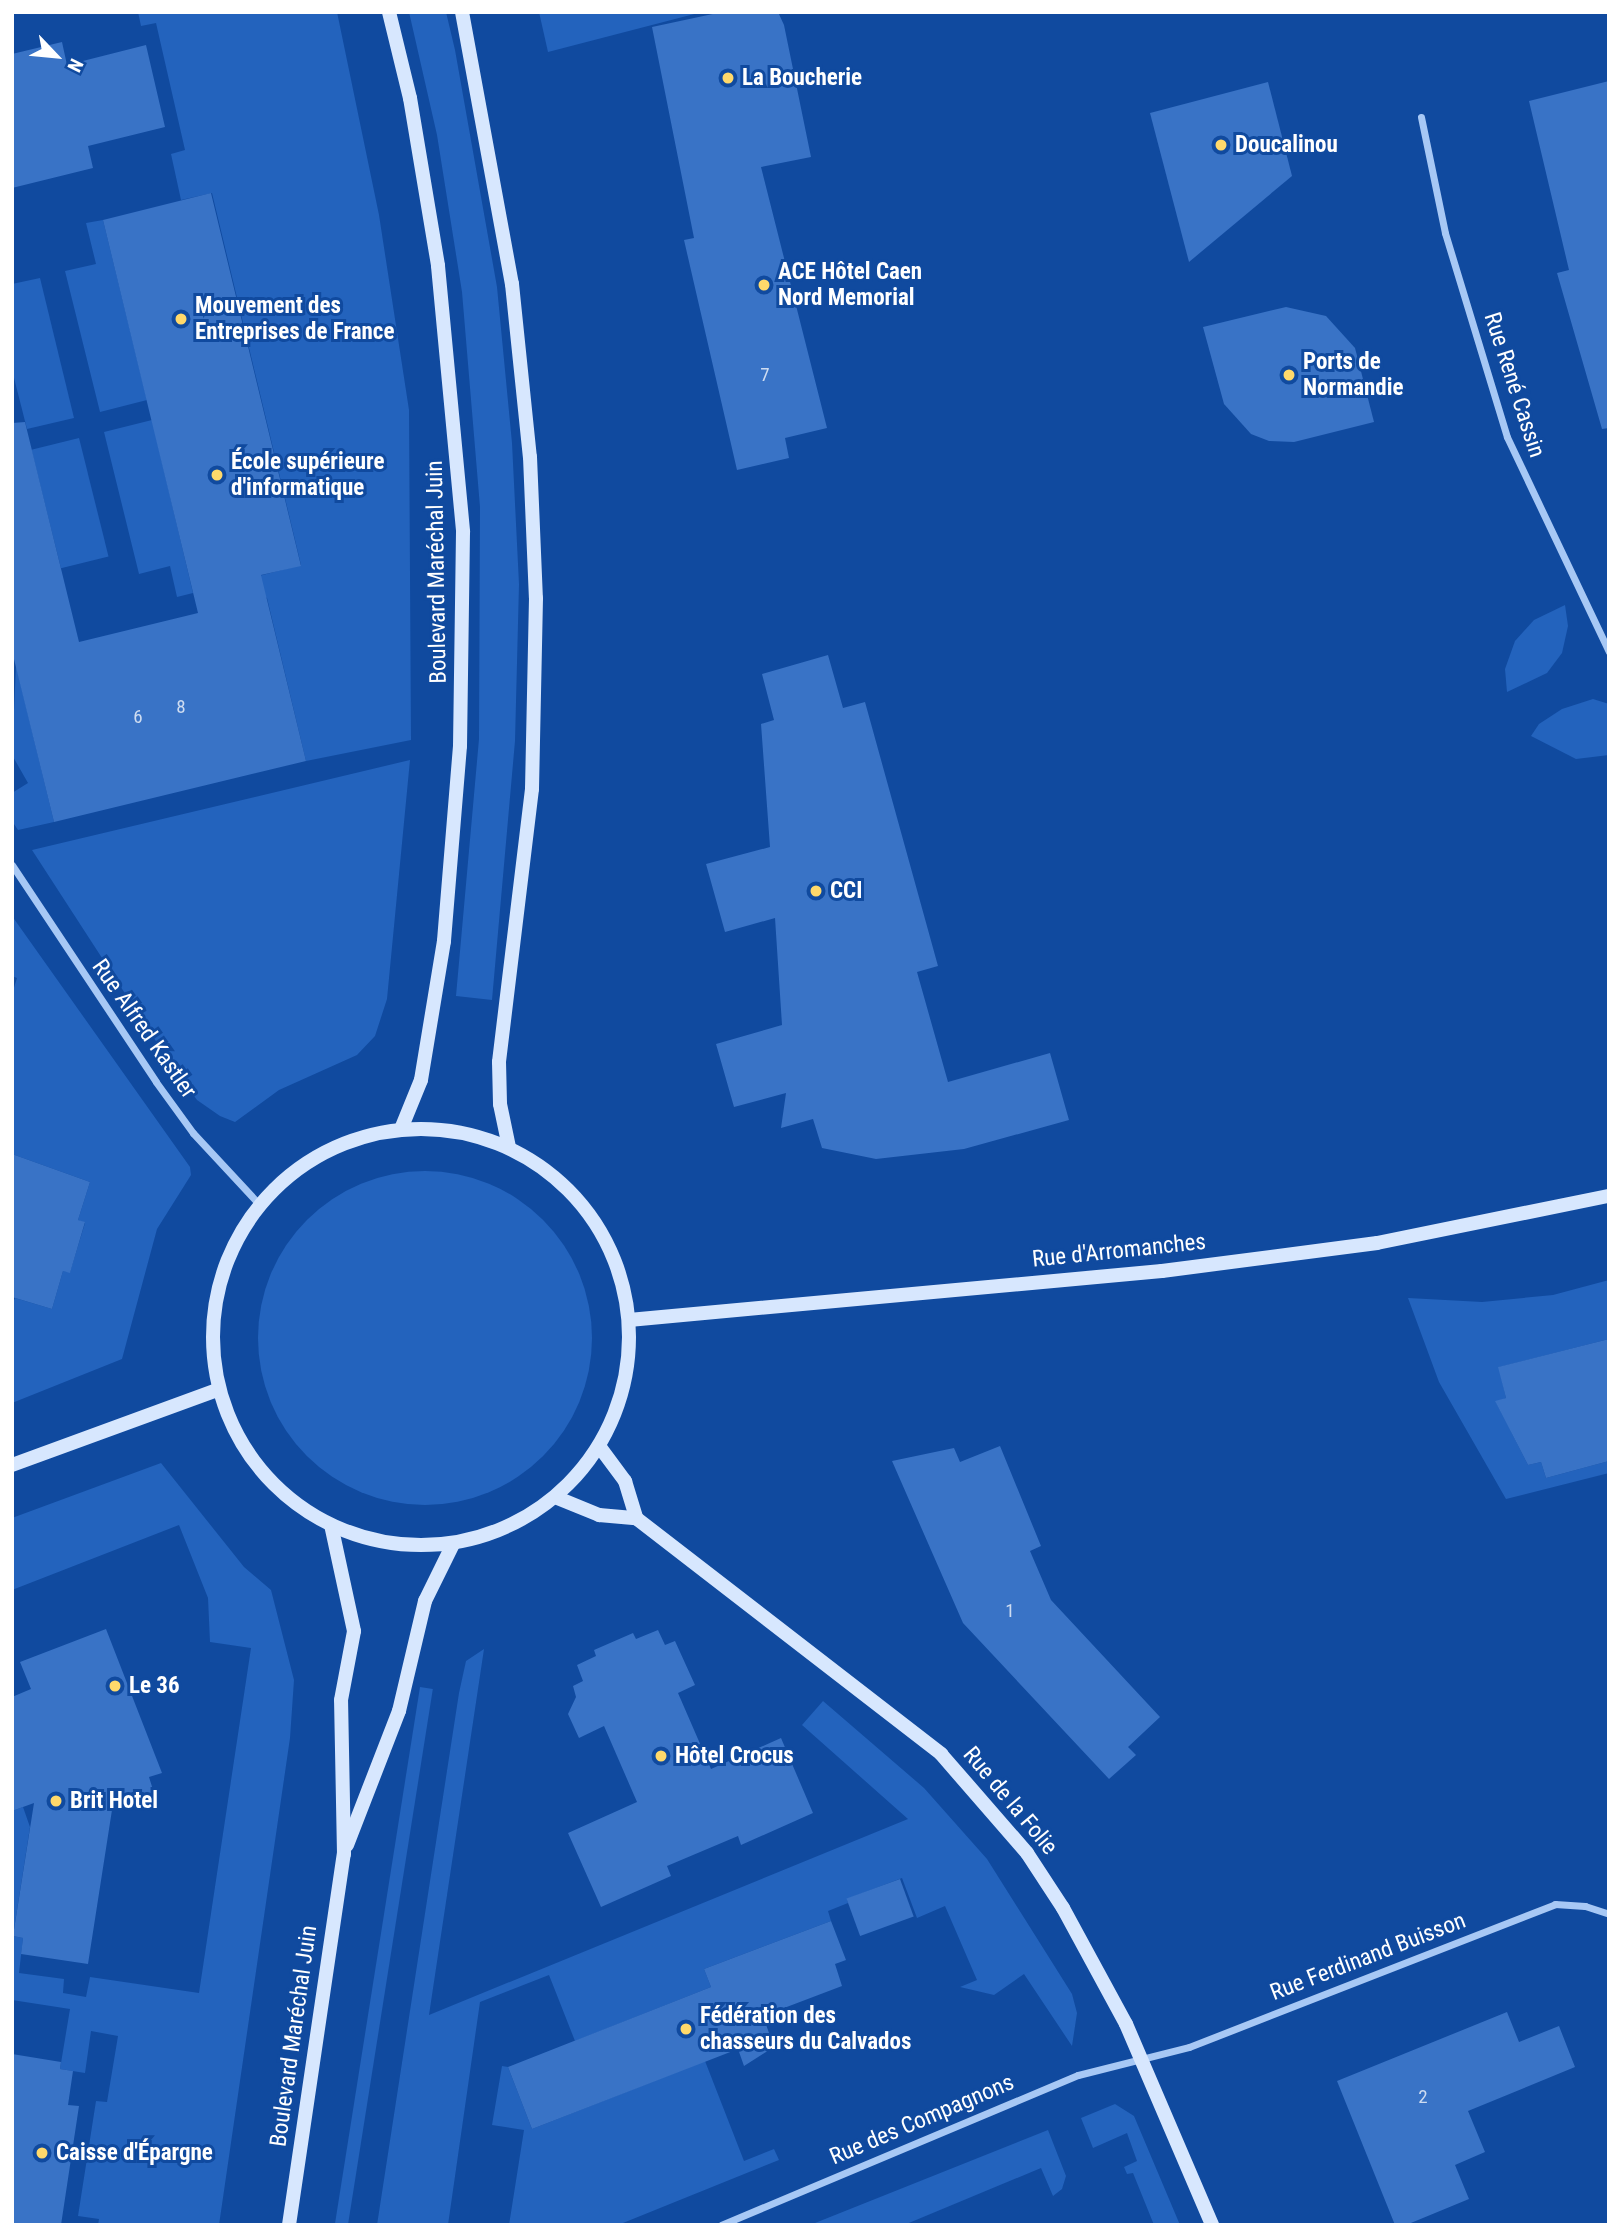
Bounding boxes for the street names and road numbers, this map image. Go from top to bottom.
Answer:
street label: Rue René Cassin [1478,309,1550,461]
street label: Boulevard Maréchal Juin [421,460,453,684]
street label: Rue Alfred Kastler [86,954,202,1104]
street label: Rue d'Arromanches [1031,1228,1207,1274]
street label: Rue de la Folie [957,1742,1063,1860]
street label: Rue Ferdinand Buisson [1266,1907,1470,2007]
street label: Boulevard Maréchal Juin [265,1924,323,2148]
street label: Rue des Compagnons [826,2069,1018,2171]

